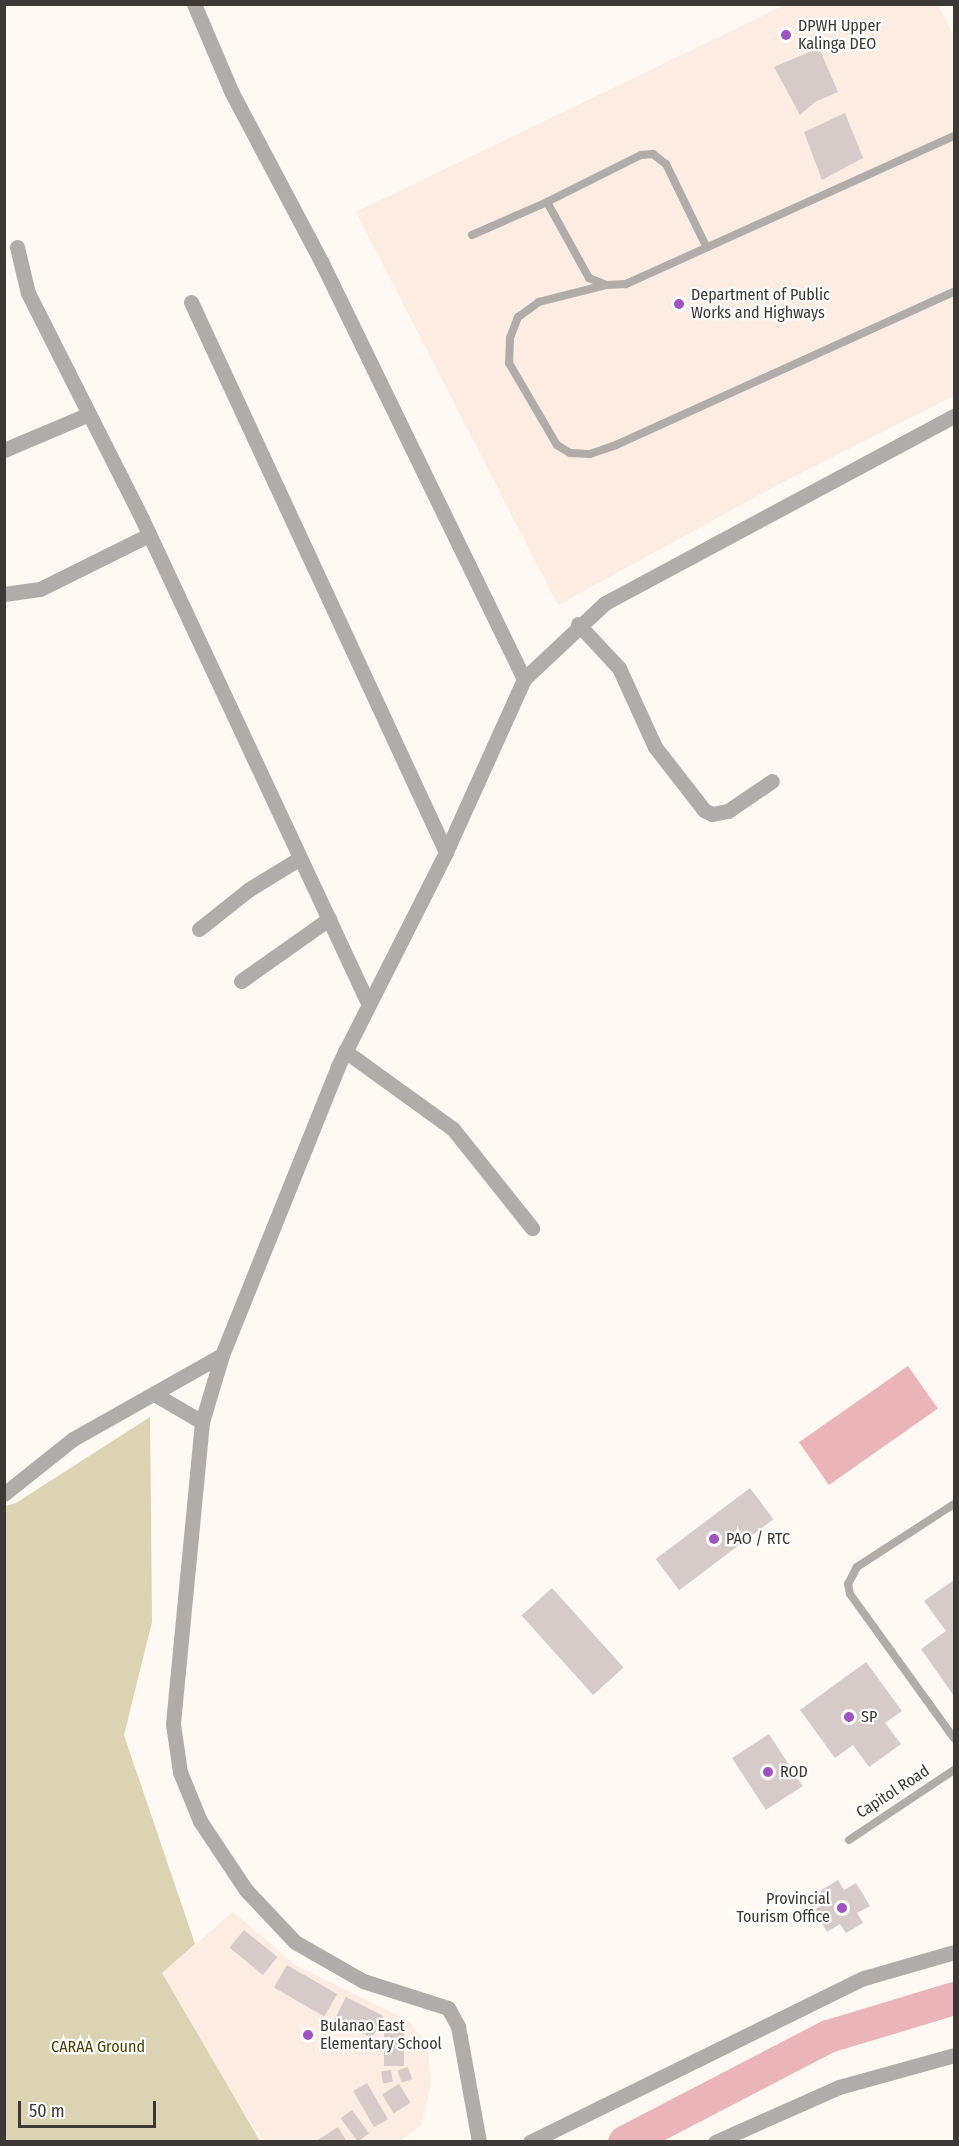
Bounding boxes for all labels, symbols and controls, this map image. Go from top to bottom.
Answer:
place label: DPWH Upper Kalinga DEO [798,16,881,54]
marker: DPWH Upper Kalinga DEO [779,28,793,42]
place label: Department of Public Works and Highways [691,285,830,323]
marker: Department of Public Works and Highways [672,297,686,311]
place label: PAO / RTC [726,1529,790,1549]
marker: PAO / RTC [707,1532,721,1546]
place label: SP [861,1707,877,1727]
marker: SP [842,1710,856,1724]
street label: Capitol Road [853,1761,933,1823]
place label: ROD [780,1762,808,1782]
marker: ROD [761,1765,775,1779]
place label: Provincial Tourism Office [736,1889,830,1927]
marker: Provincial Tourism Office [835,1901,849,1915]
place label: Bulanao East Elementary School [320,2016,442,2054]
marker: Bulanao East Elementary School [301,2028,315,2042]
park label: CARAA Ground [51,2037,145,2057]
scale bar [21,2089,159,2127]
text: 50 m [29,2100,65,2122]

